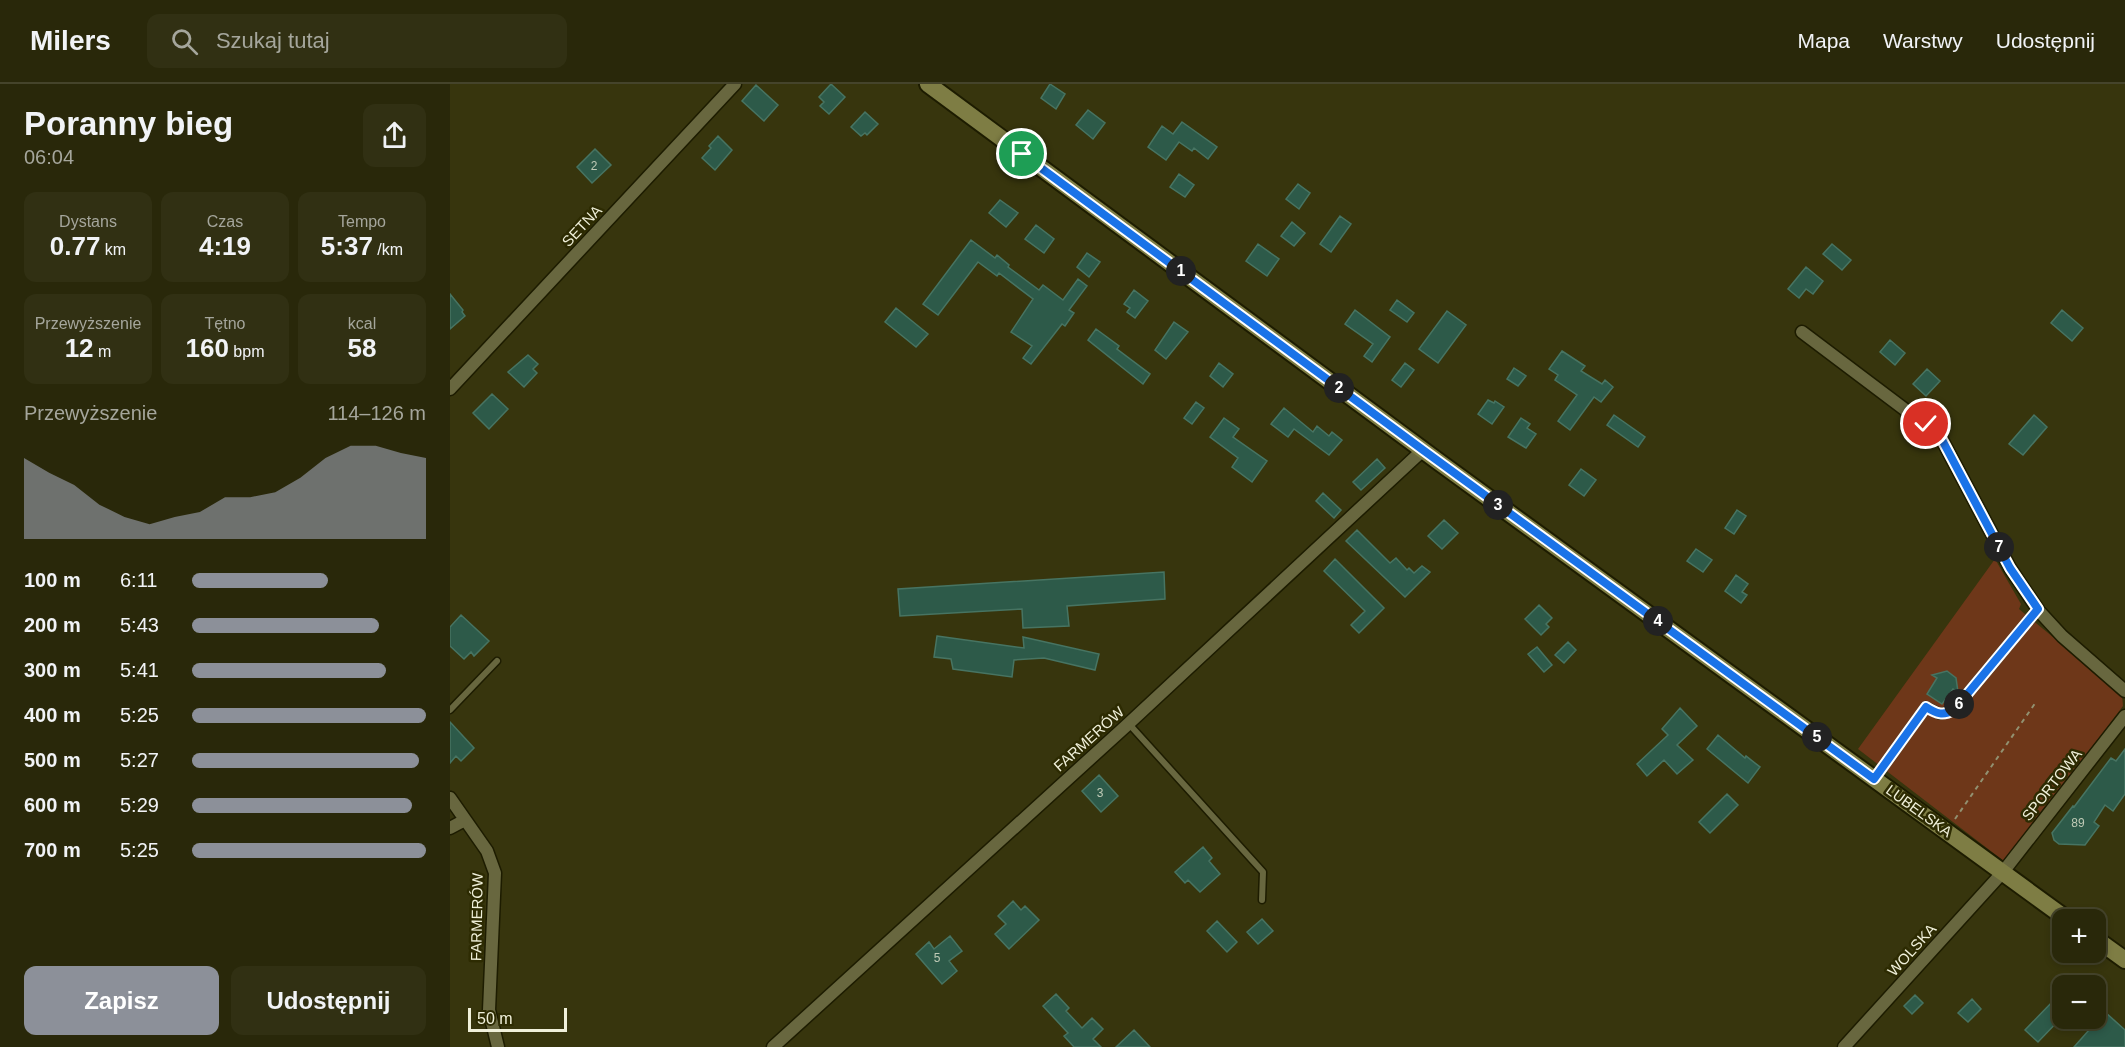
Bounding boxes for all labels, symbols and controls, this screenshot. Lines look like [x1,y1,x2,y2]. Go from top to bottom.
search box [147,14,567,68]
text: Milers [30,25,111,56]
icon: search [168,25,201,58]
text: Szukaj tutaj [216,28,330,53]
text: Mapa [1798,29,1850,52]
text: Warstwy [1883,29,1963,52]
text: Udostępnij [1996,29,2095,52]
button: share [363,104,426,167]
text: Poranny bieg [24,105,233,142]
pin [996,128,1047,179]
icon: arrive [1005,137,1038,170]
text: 06:04 [24,146,74,168]
house number: 2 [591,159,598,173]
street label: SETNA [558,202,605,250]
text: Dystans [59,213,117,230]
text: Czas [207,213,243,230]
text: Tempo [338,213,386,230]
text: 0.77 [50,231,100,261]
text: 4:19 [199,231,251,261]
text: 5:37 [321,231,373,261]
text: km [100,241,126,258]
text: /km [373,241,403,258]
pin: 1 [1166,256,1196,286]
text: 1 [1177,262,1185,279]
text: Przewyższenie [35,315,141,332]
text: Tętno [205,315,245,332]
text: kcal [348,315,376,332]
text: 12 [65,333,94,363]
text: 160 [186,333,229,363]
text: 58 [348,333,376,363]
text: m [94,343,111,360]
text: bpm [229,343,264,360]
pin: 2 [1324,373,1354,403]
text: 2 [1335,379,1343,396]
pin [1900,398,1951,449]
text: Przewyższenie [24,402,157,424]
text: 114–126 m [327,402,426,424]
icon: check [1909,407,1942,440]
pin: 3 [1483,490,1513,520]
text: 3 [1494,496,1502,513]
pin: 7 [1984,532,2014,562]
text: 7 [1995,538,2003,555]
text: 100 m [24,569,81,591]
text: 6:11 [120,569,157,591]
pin: 4 [1643,606,1673,636]
text: 4 [1654,612,1662,629]
text: 200 m [24,614,81,636]
text: 5:43 [120,614,159,636]
text: 300 m [24,659,81,681]
text: 5:41 [120,659,159,681]
pin: 6 [1944,689,1974,719]
text: 6 [1955,695,1963,712]
street label: FARMERÓW [1050,702,1128,775]
text: 400 m [24,704,81,726]
text: 5:25 [120,704,159,726]
pin: 5 [1802,722,1832,752]
text: 5 [1813,728,1821,745]
street label: SPORTOWA [2018,745,2085,824]
text: 500 m [24,749,81,771]
text: 5:27 [120,749,159,771]
street label: LUBELSKA [1883,781,1956,840]
house number: 3 [1097,786,1104,800]
text: 600 m [24,794,81,816]
text: 5:29 [120,794,159,816]
house number: 89 [2071,816,2085,830]
text: 700 m [24,839,81,861]
text: 5:25 [120,839,159,861]
street label: FARMERÓW [467,872,486,961]
map controls [2052,909,2106,1029]
button: + [2052,909,2106,963]
street label: WOLSKA [1884,920,1939,979]
house number: 5 [934,951,941,965]
button: Zapisz [24,966,219,1035]
button: Udostępnij [231,966,426,1035]
button: − [2052,975,2106,1029]
scale bar [468,1005,567,1032]
text: 50 m [477,1010,513,1027]

